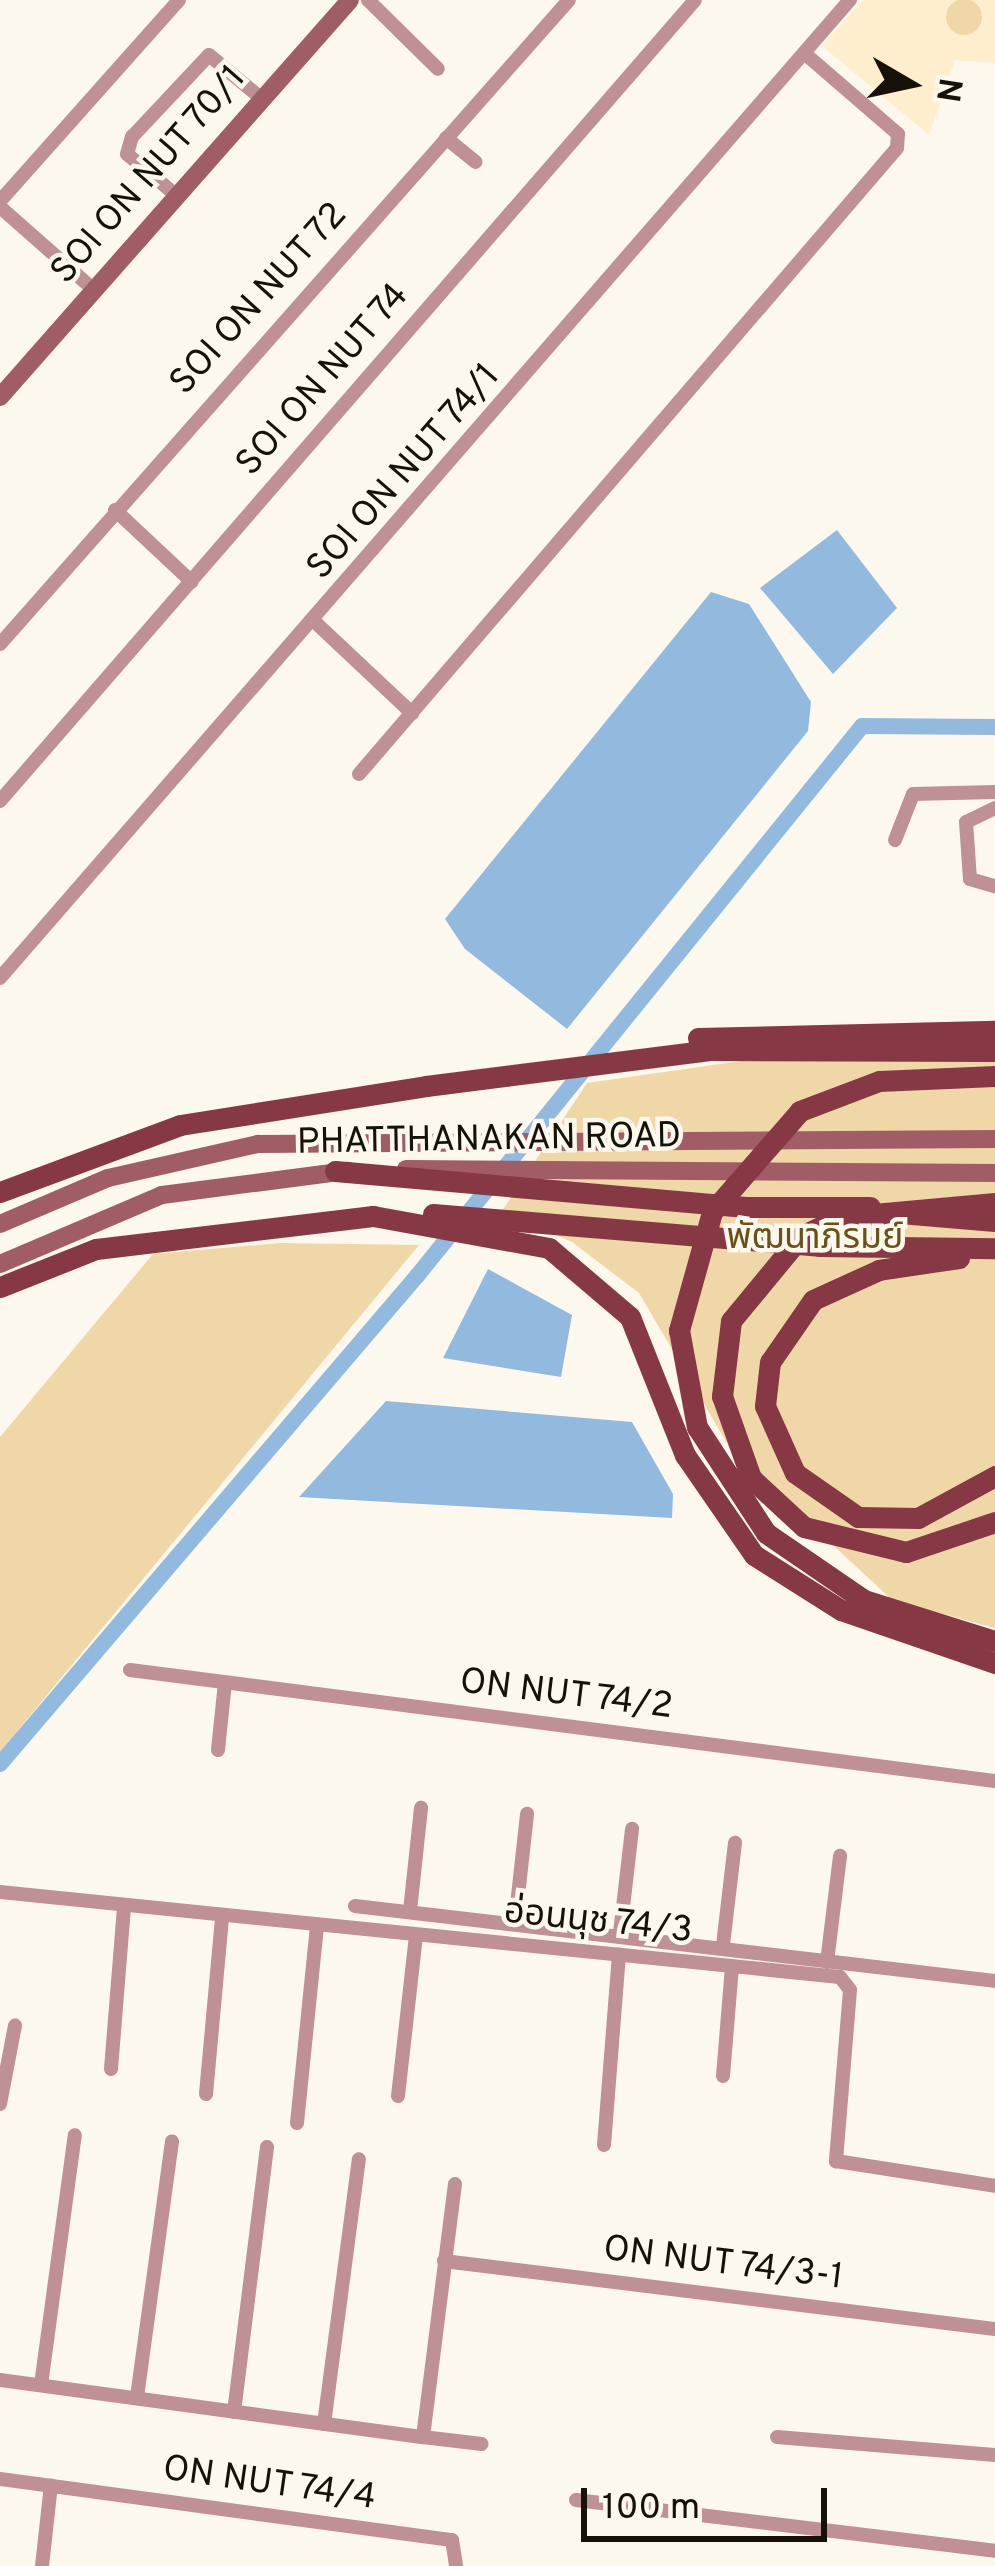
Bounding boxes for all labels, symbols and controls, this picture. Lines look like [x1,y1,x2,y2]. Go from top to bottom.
north arrow [851,24,971,144]
street label: SOI ON NUT 70/1 [42,57,258,295]
text: N [924,75,969,105]
street label: SOI ON NUT 72 [162,194,358,406]
street label: SOI ON NUT 74 [228,275,420,487]
street label: SOI ON NUT 74/1 [299,355,511,591]
street label: PHATTHANAKAN ROAD [296,1116,682,1166]
park label: พัฒนาภิรมย์ [727,1218,903,1262]
street label: ON NUT 74/2 [456,1661,676,1731]
street label: อ่อนนุช 74/3 [501,1892,695,1954]
street label: ON NUT 74/3-1 [599,2229,847,2301]
street label: ON NUT 74/4 [158,2448,380,2522]
scale bar [587,2464,833,2538]
text: 100 m [602,2486,700,2532]

